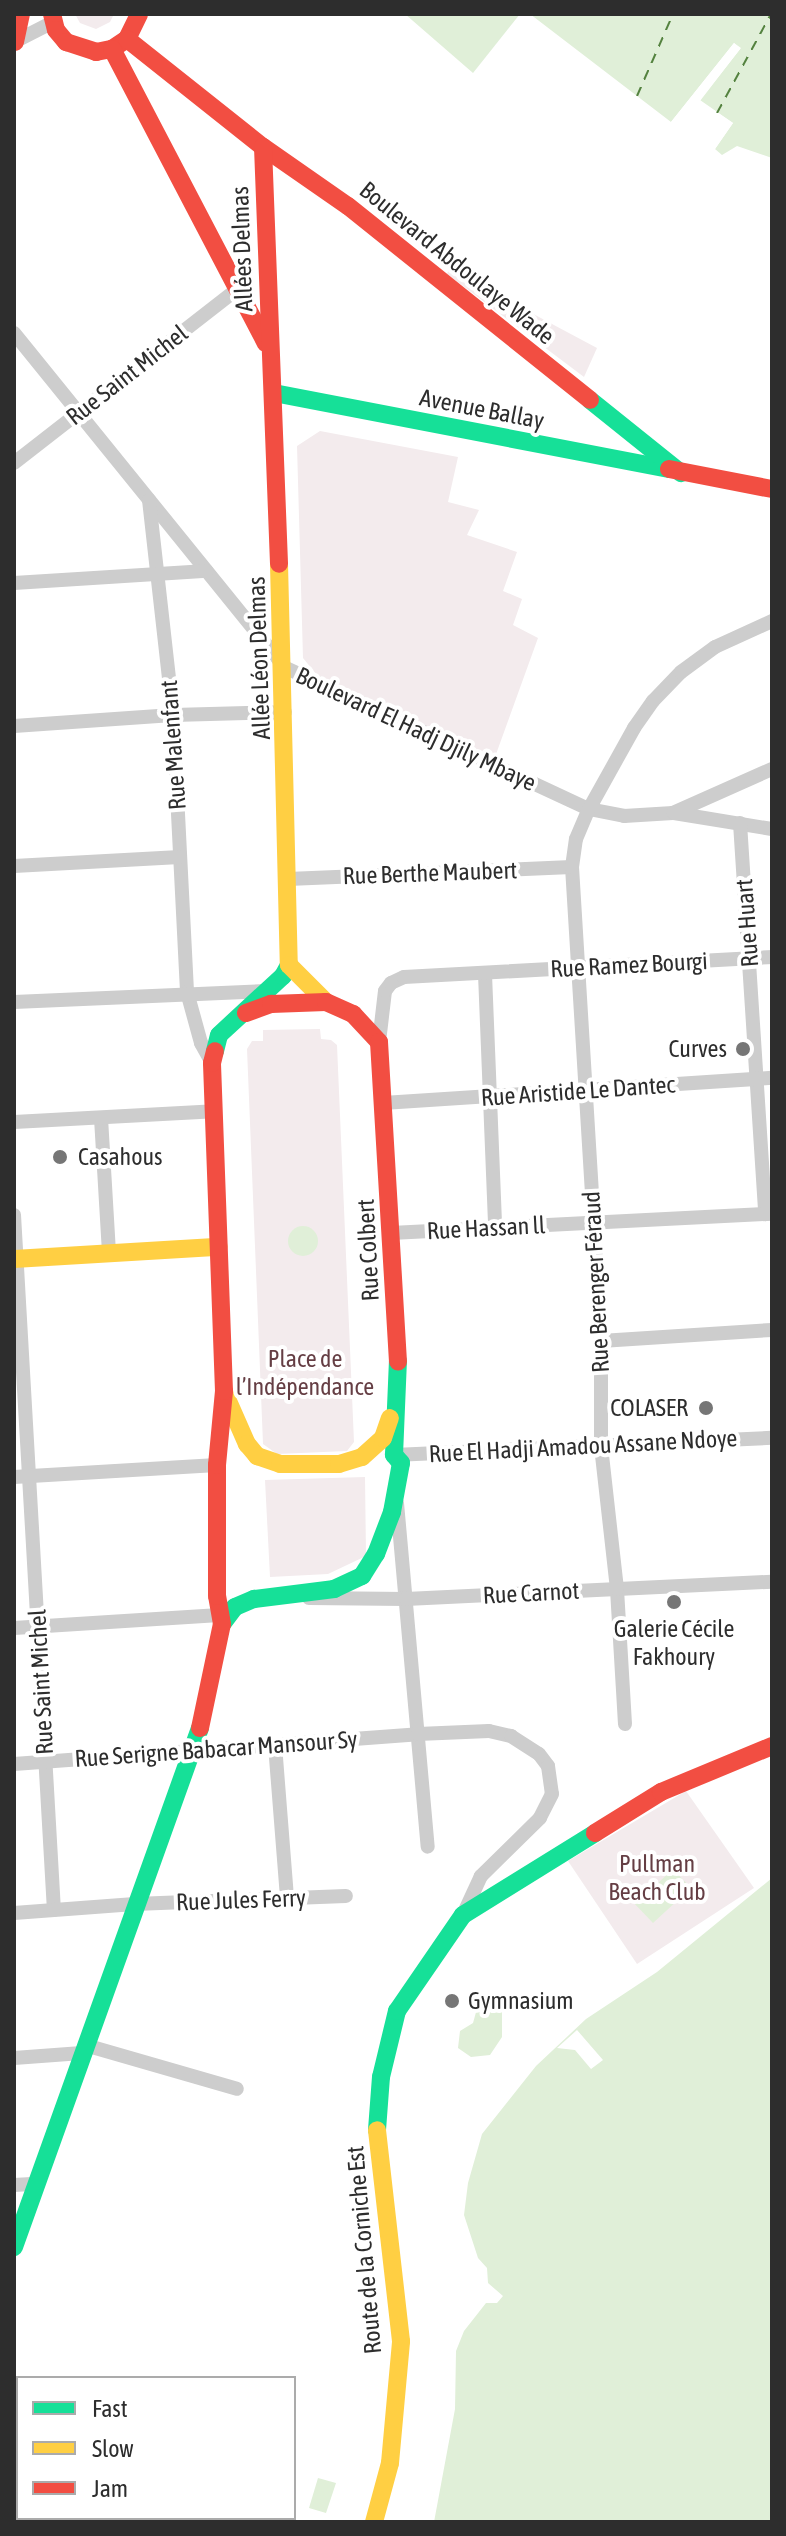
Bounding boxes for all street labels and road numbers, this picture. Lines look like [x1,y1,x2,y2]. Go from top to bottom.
street label: Boulevard Abdoulaye Wade [354,176,560,350]
street label: Allées Delmas [225,186,259,312]
street label: Rue Saint Michel [61,319,193,431]
street label: Avenue Ballay [417,383,547,435]
street label: Allée Léon Delmas [242,576,276,740]
street label: Boulevard El Hadj Djily Mbaye [291,661,541,797]
street label: Rue Malenfant [154,679,192,811]
street label: Rue Berthe Maubert [342,856,518,890]
street label: Rue Huart [730,878,764,968]
street label: Rue Ramez Bourgi [550,946,708,984]
street label: Rue Aristide Le Dantec [480,1070,676,1112]
street label: Rue Berenger Féraud [577,1191,615,1373]
street label: Rue Colbert [351,1198,385,1302]
street label: Rue Hassan ll [426,1211,546,1245]
street label: Rue El Hadji Amadou Assane Ndoye [428,1424,738,1468]
street label: Rue Carnot [482,1576,580,1610]
street label: Rue Saint Michel [23,1608,59,1756]
street label: Rue Serigne Babacar Mansour Sy [74,1725,358,1773]
street label: Rue Jules Ferry [176,1883,306,1917]
street label: Route de la Corniche Est [341,2145,387,2355]

